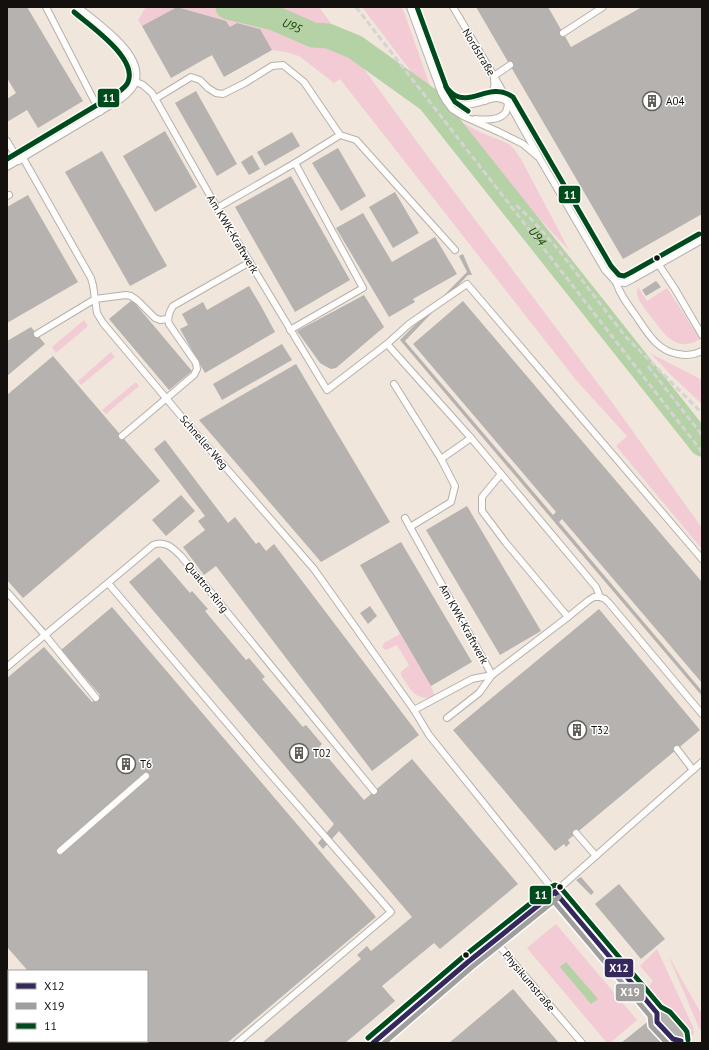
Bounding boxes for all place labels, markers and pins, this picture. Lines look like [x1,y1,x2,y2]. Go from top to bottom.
building icon: A04 [641,90,663,112]
place label: A04 [666,94,684,108]
unlabelled marker [652,253,662,263]
building icon: T32 [566,719,588,741]
place label: T32 [591,723,609,737]
building icon: T02 [288,742,310,764]
place label: T02 [313,746,331,760]
building icon: T6 [115,753,137,775]
place label: T6 [140,757,152,771]
unlabelled marker [555,882,565,892]
unlabelled marker [461,950,471,960]

